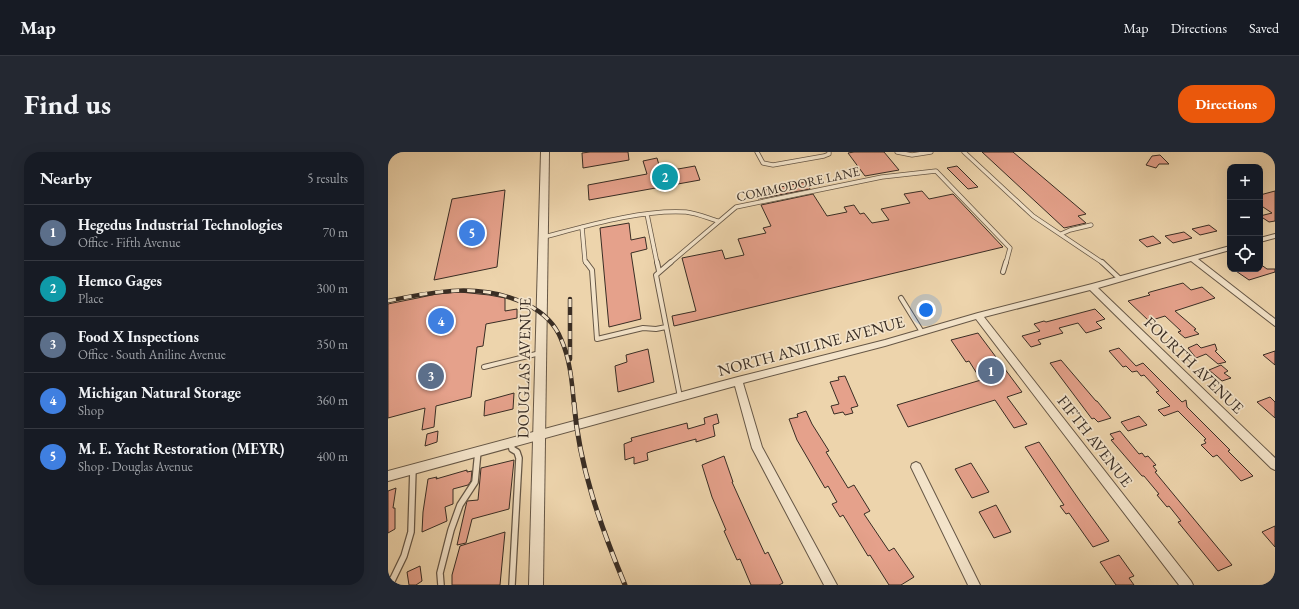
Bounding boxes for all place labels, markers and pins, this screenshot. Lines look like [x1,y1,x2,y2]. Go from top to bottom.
pin: 2 [652,162,678,192]
pin: 5 [459,218,485,248]
pin: 4 [428,306,454,336]
pin: 1 [978,356,1004,386]
pin: 3 [418,361,444,391]

